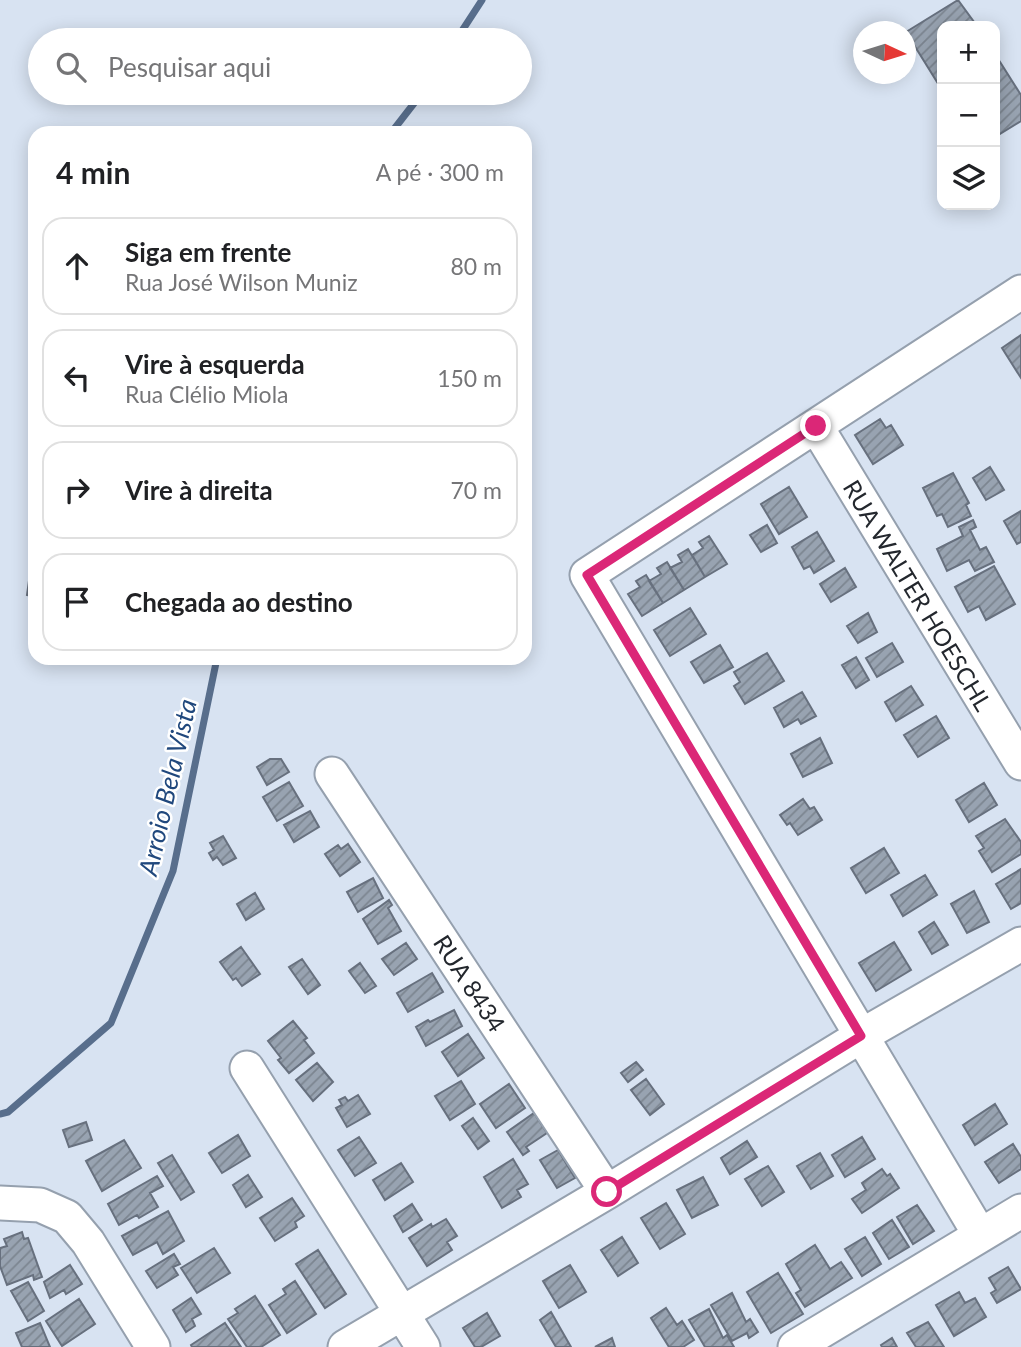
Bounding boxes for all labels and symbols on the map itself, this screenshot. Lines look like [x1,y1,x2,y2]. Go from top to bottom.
north arrow [853,21,916,84]
route end [800,410,831,441]
street label: RUA WALTER HOESCHL [838,474,998,716]
water label: Arroio Bela Vista [131,696,203,879]
street label: RUA 8434 [428,929,512,1037]
route start [591,1176,622,1207]

